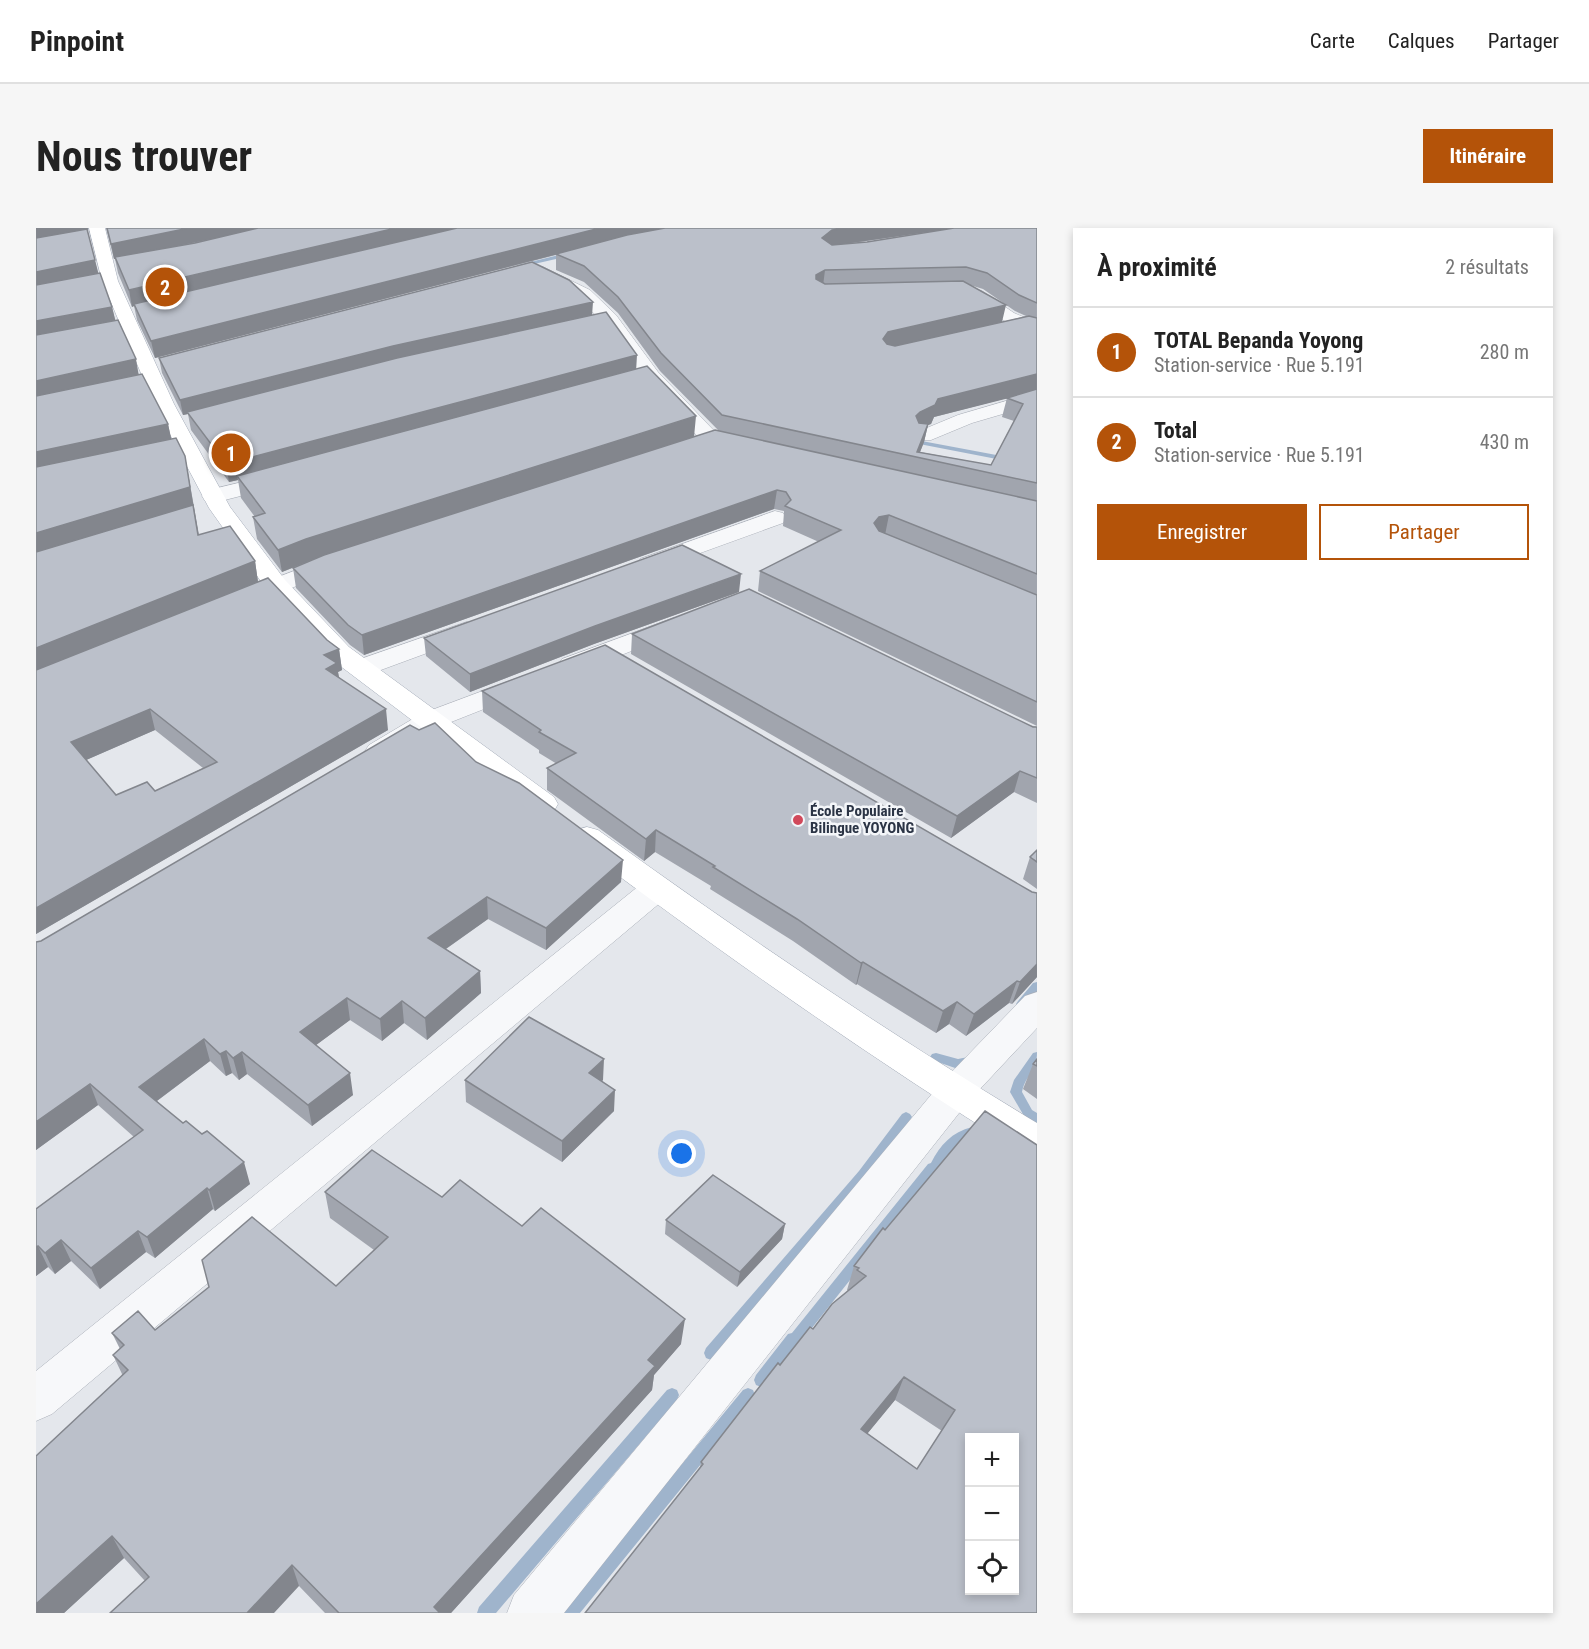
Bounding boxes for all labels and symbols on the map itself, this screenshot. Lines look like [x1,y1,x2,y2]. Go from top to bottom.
pin: 2 [146,264,184,310]
pin: 1 [212,430,250,476]
place label: École Populaire Bilingue YOYONG [810,802,915,837]
marker: École Populaire Bilingue YOYONG [791,813,805,827]
your location [667,1139,696,1168]

